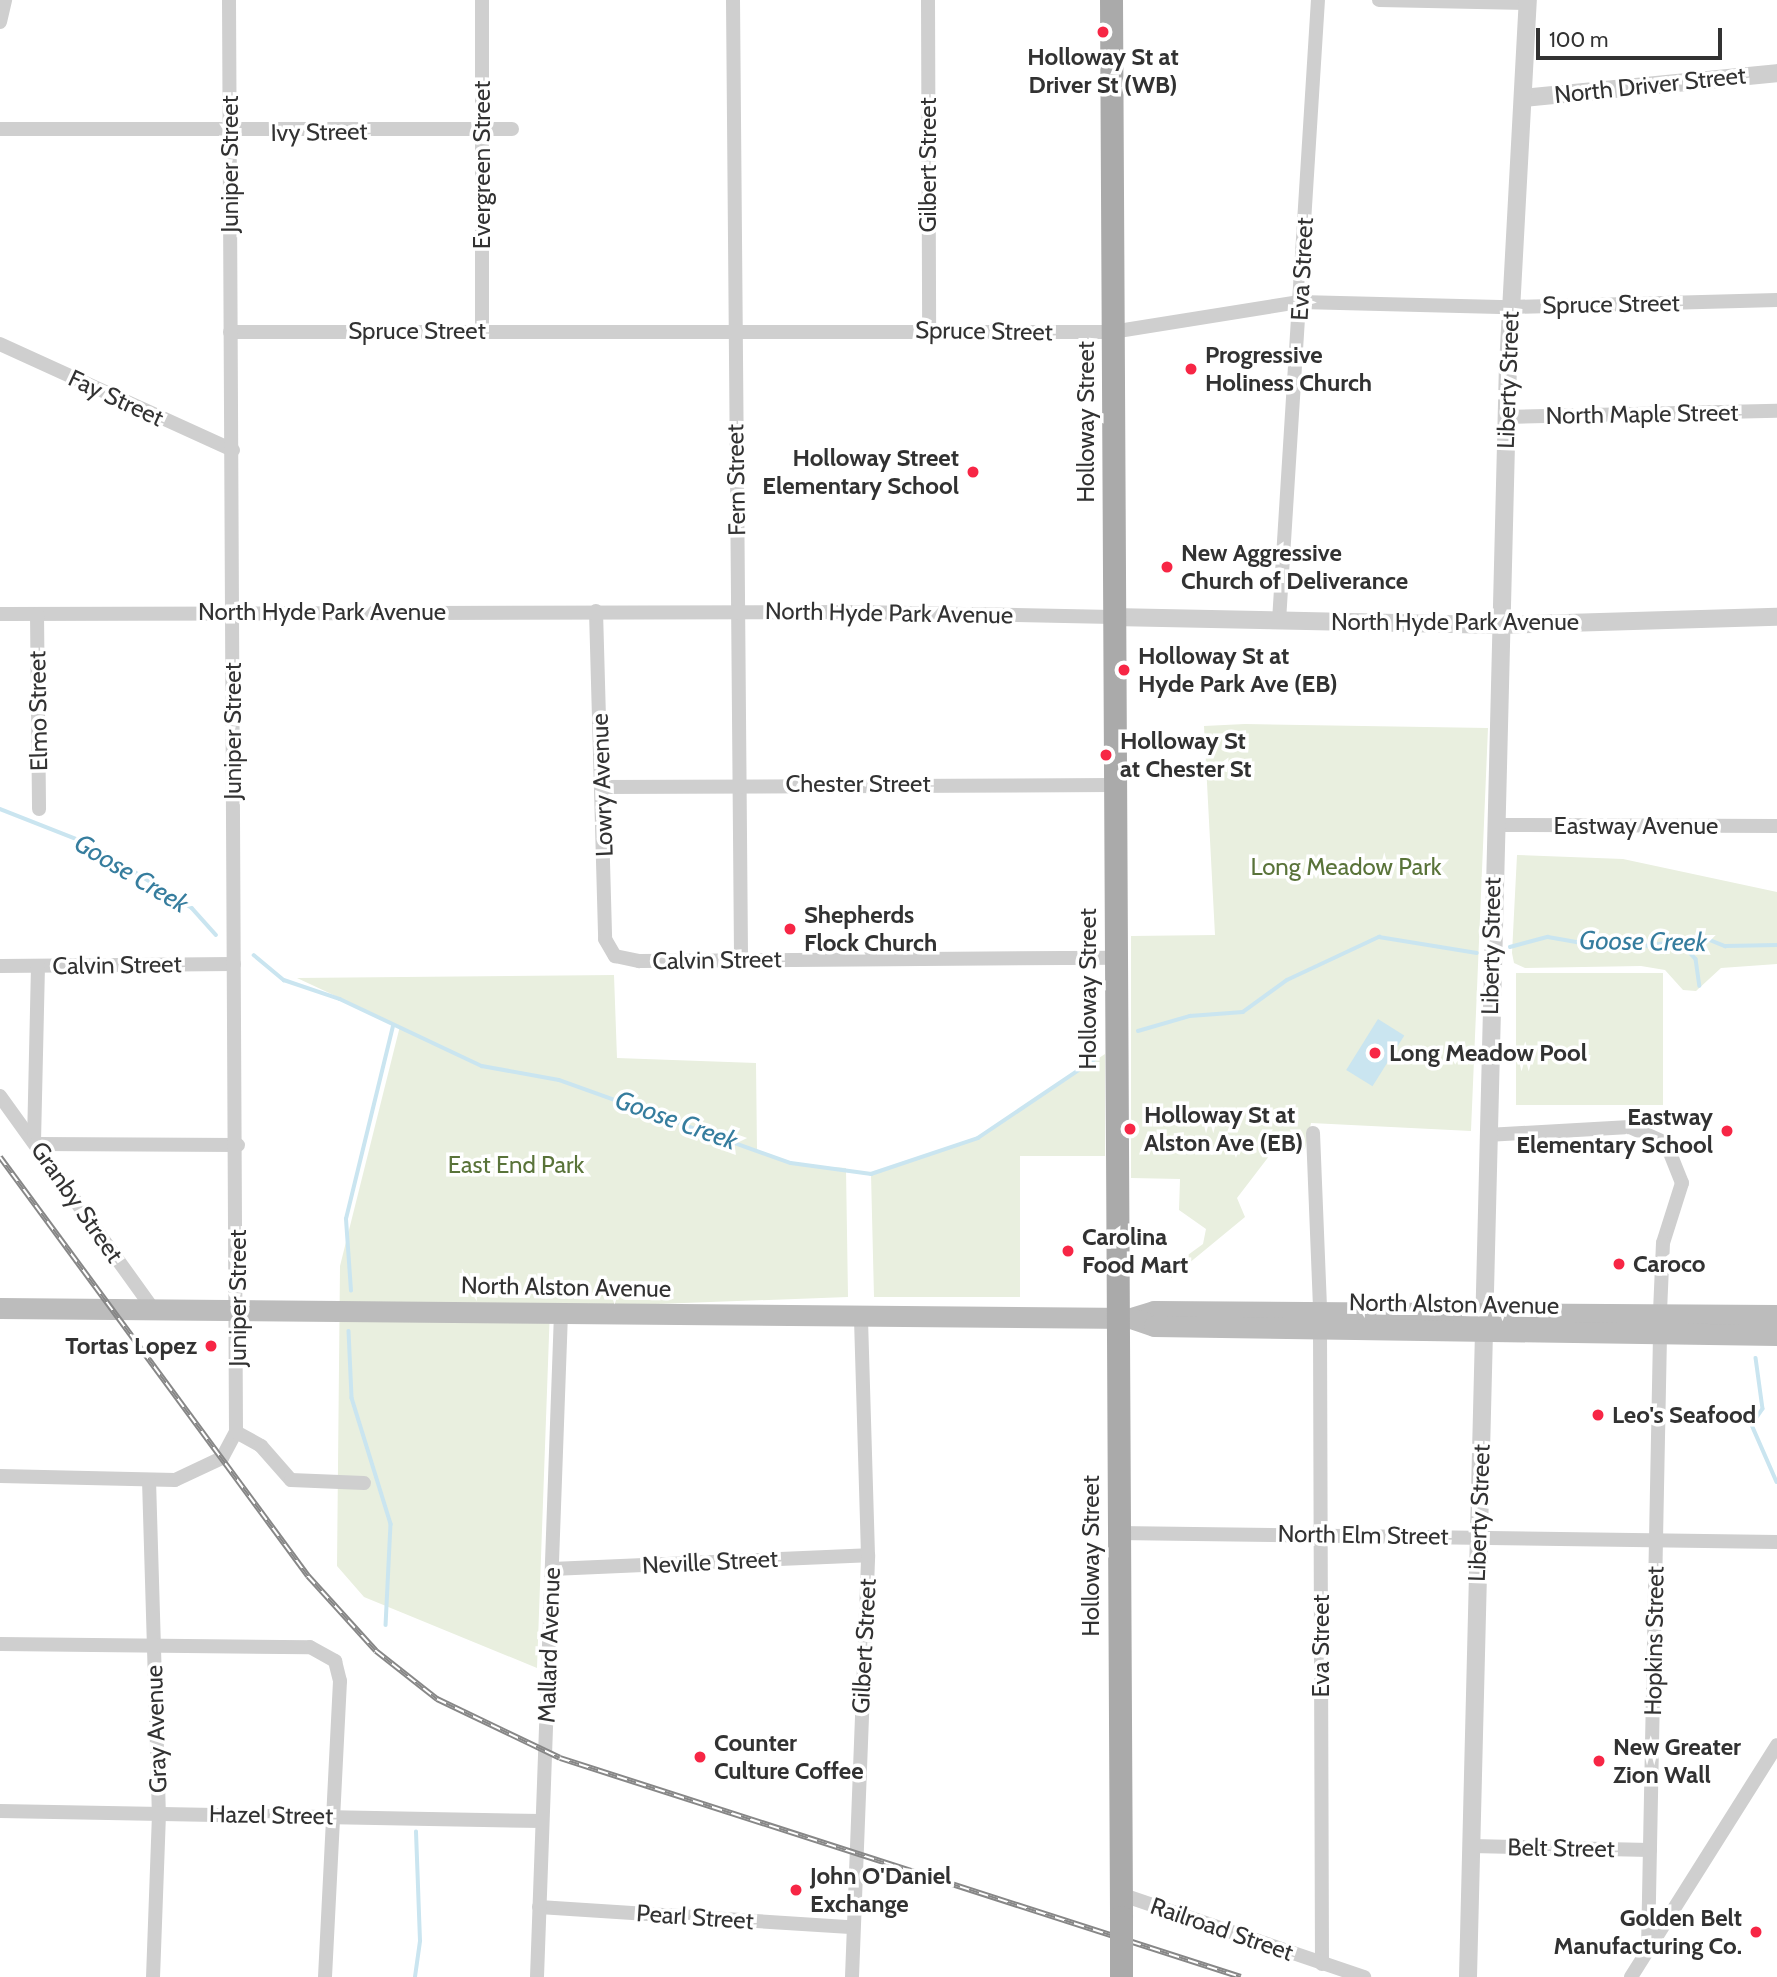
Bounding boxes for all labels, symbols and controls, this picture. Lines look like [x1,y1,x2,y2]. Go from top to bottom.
scale bar [1539,14,1724,58]
marker: Holloway St at Driver St (WB) [1095,24,1111,40]
text: 100 m [1549,27,1608,52]
place label: Holloway St at Driver St (WB) [1027,43,1179,99]
street label: North Driver Street [1553,61,1747,109]
street label: Evergreen Street [468,81,496,249]
street label: Juniper Street [216,95,244,233]
street label: Gilbert Street [914,97,942,233]
street label: Ivy Street [270,117,368,147]
street label: Eva Street [1285,217,1319,321]
street label: Spruce Street [1542,288,1680,320]
street label: Liberty Street [1491,311,1525,449]
street label: Spruce Street [915,315,1053,347]
street label: Spruce Street [348,317,486,345]
street label: Holloway Street [1072,341,1100,503]
place label: Progressive Holiness Church [1205,341,1372,397]
marker: Progressive Holiness Church [1183,361,1199,377]
street label: Fay Street [64,364,168,432]
street label: North Maple Street [1545,398,1739,430]
street label: Fern Street [721,424,751,536]
place label: Holloway Street Elementary School [762,444,959,500]
marker: Holloway Street Elementary School [965,464,981,480]
place label: New Aggressive Church of Deliverance [1181,539,1408,595]
marker: New Aggressive Church of Deliverance [1159,559,1175,575]
street label: North Hyde Park Avenue [765,596,1013,630]
street label: North Hyde Park Avenue [198,598,446,626]
street label: North Hyde Park Avenue [1331,608,1579,636]
place label: Holloway St at Hyde Park Ave (EB) [1138,642,1338,698]
street label: Elmo Street [23,651,53,771]
street label: Juniper Street [219,662,247,800]
marker: Holloway St at Hyde Park Ave (EB) [1116,662,1132,678]
street label: Lowry Avenue [585,713,619,857]
place label: Holloway St at Chester St [1120,727,1252,783]
marker: Holloway St at Chester St [1098,747,1114,763]
street label: Chester Street [786,770,930,798]
street label: Eastway Avenue [1554,812,1718,840]
water label: Goose Creek [68,828,194,920]
park label: Long Meadow Park [1250,853,1442,881]
street label: Liberty Street [1475,877,1507,1015]
place label: Shepherds Flock Church [804,901,937,957]
street label: Holloway Street [1074,908,1102,1070]
marker: Shepherds Flock Church [782,921,798,937]
water label: Goose Creek [1579,925,1707,959]
street label: Calvin Street [652,944,782,976]
street label: Calvin Street [52,949,182,981]
place label: Long Meadow Pool [1389,1039,1587,1067]
marker: Long Meadow Pool [1367,1045,1383,1061]
water label: Goose Creek [611,1085,741,1157]
place label: Holloway St at Alston Ave (EB) [1144,1101,1303,1157]
place label: Eastway Elementary School [1516,1103,1713,1159]
marker: Holloway St at Alston Ave (EB) [1122,1121,1138,1137]
marker: Eastway Elementary School [1719,1123,1735,1139]
street label: Granby Street [25,1136,129,1268]
park label: East End Park [448,1151,584,1179]
place label: Carolina Food Mart [1082,1223,1188,1279]
street label: Juniper Street [224,1229,252,1367]
marker: Carolina Food Mart [1060,1243,1076,1259]
place label: Caroco [1633,1250,1705,1278]
marker: Caroco [1611,1256,1627,1272]
street label: North Alston Avenue [461,1271,671,1303]
street label: North Alston Avenue [1349,1288,1559,1320]
place label: Tortas Lopez [65,1332,197,1360]
marker: Tortas Lopez [203,1338,219,1354]
place label: Leo's Seafood [1612,1401,1756,1429]
marker: Leo's Seafood [1590,1407,1606,1423]
street label: Liberty Street [1462,1444,1496,1582]
street label: Holloway Street [1077,1475,1105,1637]
street label: North Elm Street [1277,1519,1449,1551]
street label: Neville Street [641,1544,779,1580]
street label: Hopkins Street [1638,1566,1670,1716]
street label: Mallard Avenue [532,1567,566,1723]
street label: Gilbert Street [846,1578,882,1714]
street label: Eva Street [1307,1594,1335,1698]
street label: Gray Avenue [139,1665,173,1793]
place label: Counter Culture Coffee [714,1729,864,1785]
place label: New Greater Zion Wall [1613,1733,1741,1789]
marker: Counter Culture Coffee [692,1749,708,1765]
marker: New Greater Zion Wall [1591,1753,1607,1769]
street label: Hazel Street [209,1800,333,1830]
street label: Belt Street [1507,1833,1615,1863]
place label: John O'Daniel Exchange [810,1862,951,1918]
marker: John O'Daniel Exchange [788,1882,804,1898]
street label: Railroad Street [1147,1891,1297,1967]
street label: Pearl Street [635,1899,755,1935]
place label: Golden Belt Manufacturing Co. [1554,1904,1742,1960]
marker: Golden Belt Manufacturing Co. [1748,1924,1764,1940]

